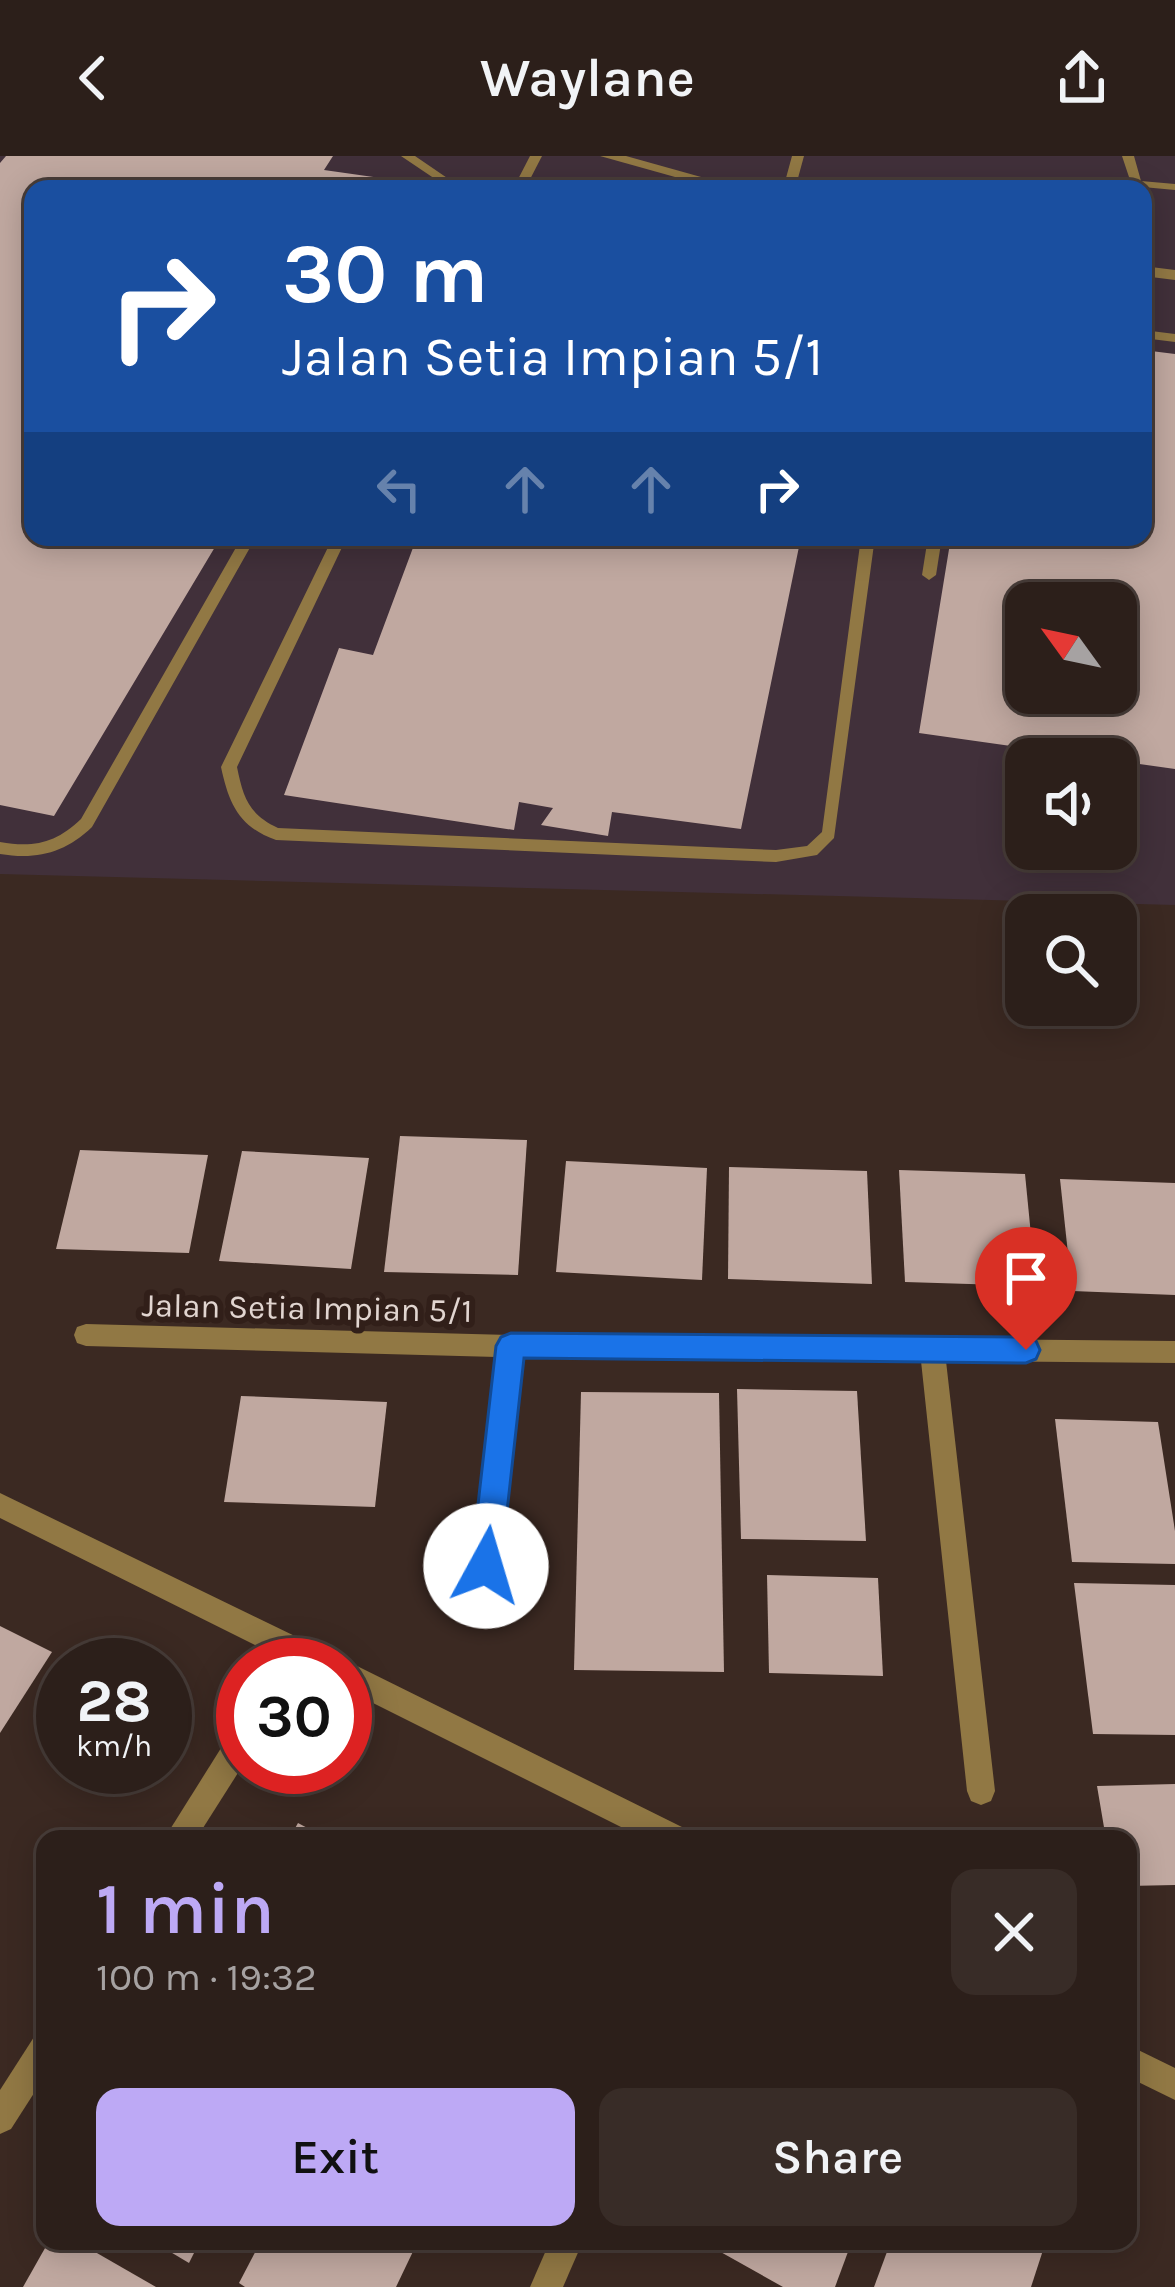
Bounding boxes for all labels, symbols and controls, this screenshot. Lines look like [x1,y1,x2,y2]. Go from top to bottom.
icon: back [60,45,126,111]
icon: share [1049,45,1115,111]
text: Waylane [480,46,695,110]
text: 30 m [282,225,488,323]
icon: right [84,228,240,384]
text: Jalan Setia Impian 5/1 [282,325,823,389]
icon: left [366,456,432,522]
icon: ahead [492,456,558,522]
icon: ahead [618,456,684,522]
icon: right [744,456,810,522]
north arrow [1005,582,1137,714]
map controls [1005,582,1137,1026]
button: sound [1005,738,1137,870]
button: search [1005,894,1137,1026]
pin [975,1227,1077,1350]
icon: arrive [993,1245,1059,1311]
street label: Jalan Setia Impian 5/1 [141,1286,473,1330]
position arrow [423,1503,549,1629]
speed limit sign: 30 [216,1638,372,1794]
text: 28 [76,1666,152,1736]
text: km/h [76,1728,152,1764]
text: 1 min [96,1867,275,1951]
button: close [951,1869,1077,1995]
text: 100 m · 19:32 [96,1954,317,2000]
button: Exit [96,2088,575,2226]
button: Share [599,2088,1077,2226]

